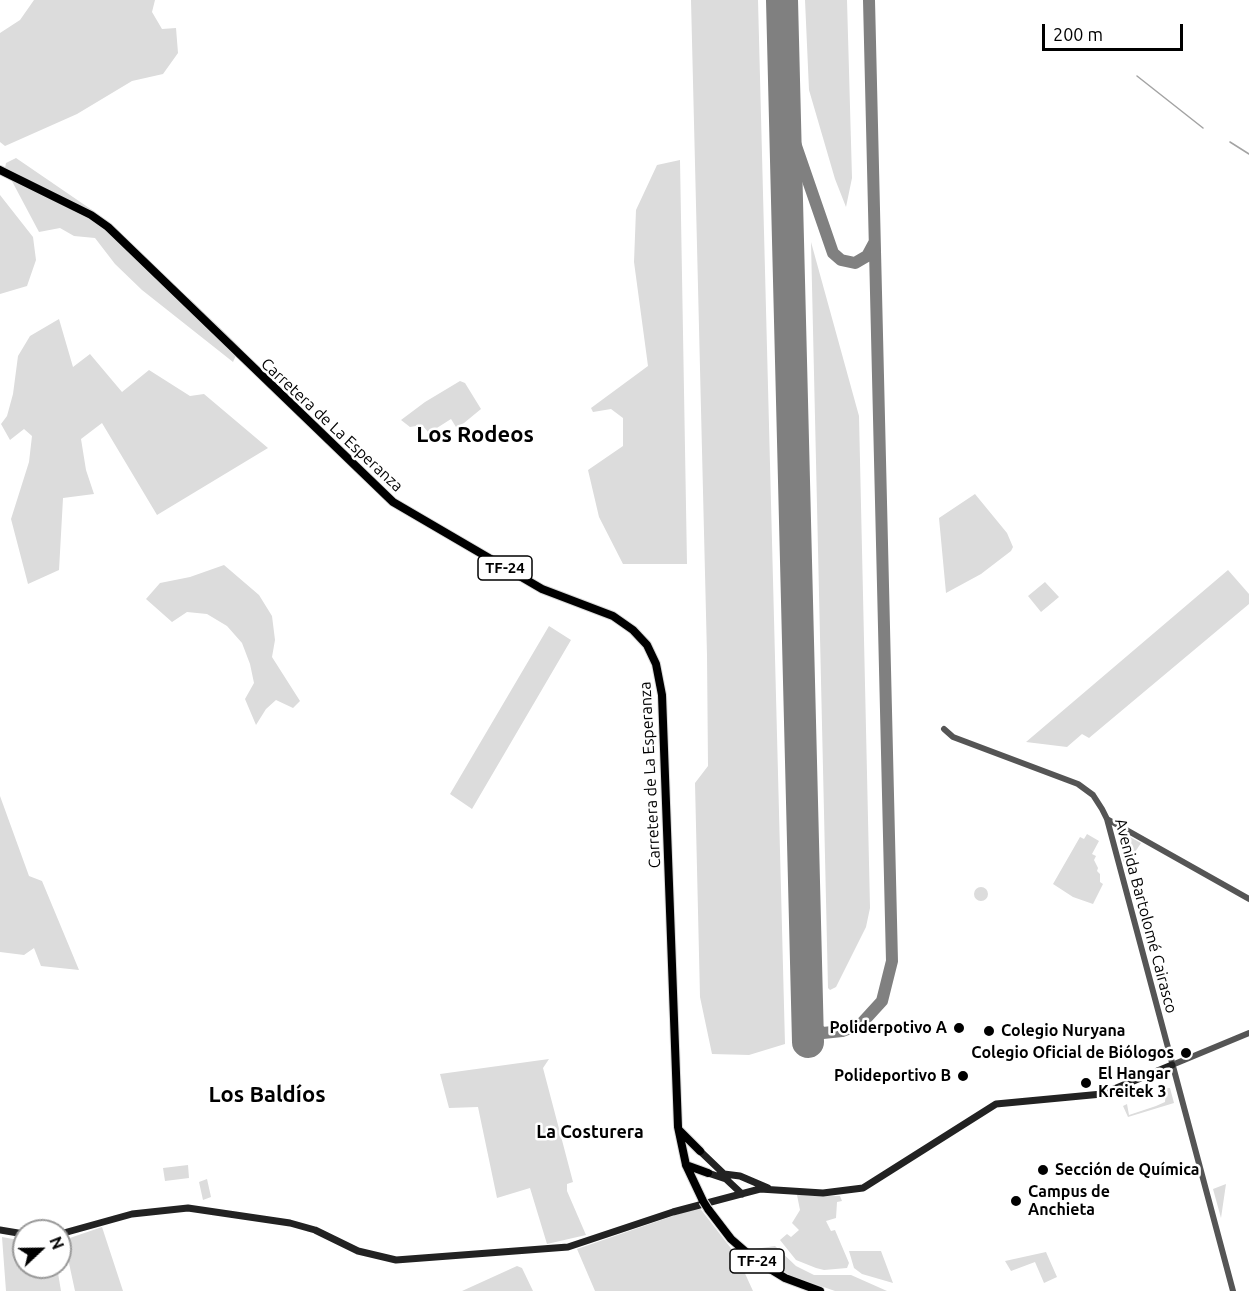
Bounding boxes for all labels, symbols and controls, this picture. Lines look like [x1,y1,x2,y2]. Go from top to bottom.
scale bar [1045,12,1186,50]
text: 200 m [1053,24,1103,44]
street label: Carretera de La Esperanza [257,354,407,496]
district label: Los Rodeos [416,422,534,448]
road number: TF-24 [478,556,532,580]
street label: Carretera de La Esperanza [636,681,664,869]
street label: Avenida Bartolomé Cairasco [1111,816,1181,1016]
place label: Poliderpotivo A [829,1018,947,1038]
marker: Poliderpotivo A [952,1021,966,1035]
place label: Colegio Nuryana [1001,1021,1126,1041]
marker: Colegio Nuryana [982,1024,996,1038]
place label: Colegio Oficial de Biólogos [971,1043,1174,1063]
marker: Colegio Oficial de Biólogos [1179,1046,1193,1060]
place label: El Hangar Kreitek 3 [1098,1064,1170,1102]
place label: Polideportivo B [834,1066,951,1086]
marker: Polideportivo B [956,1069,970,1083]
marker: El Hangar Kreitek 3 [1079,1076,1093,1090]
district label: Los Baldíos [208,1082,326,1108]
district label: La Costurera [536,1121,644,1143]
place label: Sección de Química [1055,1160,1199,1180]
marker: Sección de Química [1036,1163,1050,1177]
place label: Campus de Anchieta [1028,1182,1110,1220]
marker: Campus de Anchieta [1009,1194,1023,1208]
north arrow [12,1219,72,1279]
text: N [46,1234,67,1252]
road number: TF-24 [730,1249,784,1273]

